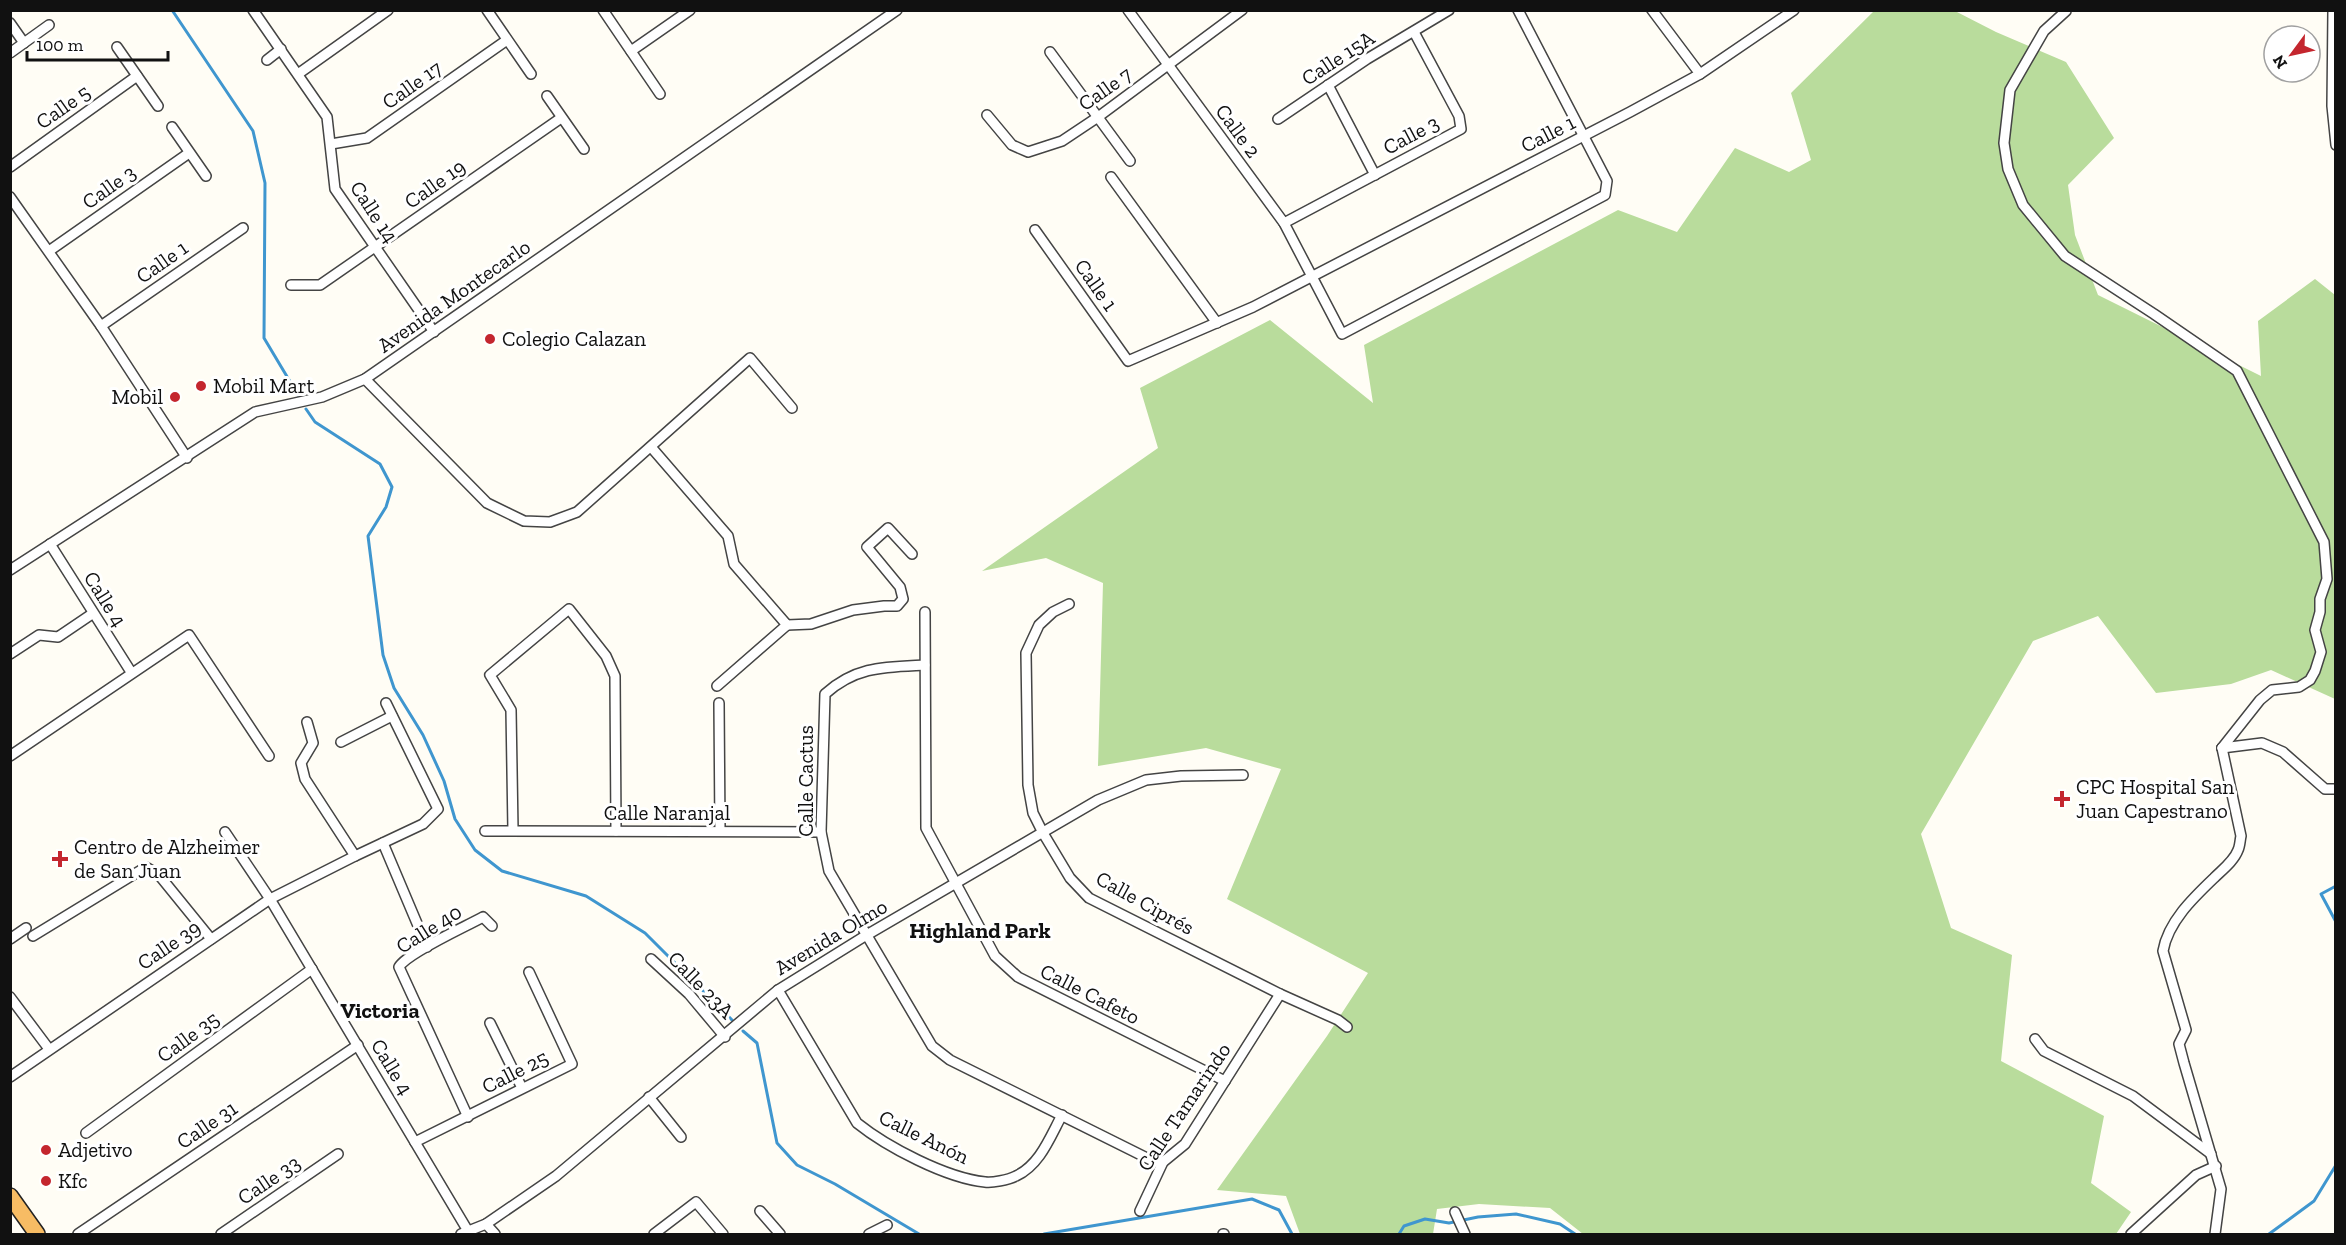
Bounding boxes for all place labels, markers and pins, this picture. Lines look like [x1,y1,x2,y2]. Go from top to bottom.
place label: Colegio Calazan [502,326,646,351]
marker: Colegio Calazan [483,332,497,346]
place label: Mobil Mart [213,373,315,398]
marker: Mobil Mart [194,379,208,393]
place label: Mobil [112,384,163,409]
marker: Mobil [168,390,182,404]
place label: CPC Hospital San Juan Capestrano [2076,774,2234,823]
marker: CPC Hospital San Juan Capestrano [2053,790,2071,808]
place label: Centro de Alzheimer de San Juan [74,834,260,883]
marker: Centro de Alzheimer de San Juan [51,850,69,868]
place label: Adjetivo [58,1137,133,1163]
marker: Adjetivo [39,1143,53,1157]
place label: Kfc [58,1168,88,1193]
marker: Kfc [39,1174,53,1188]

